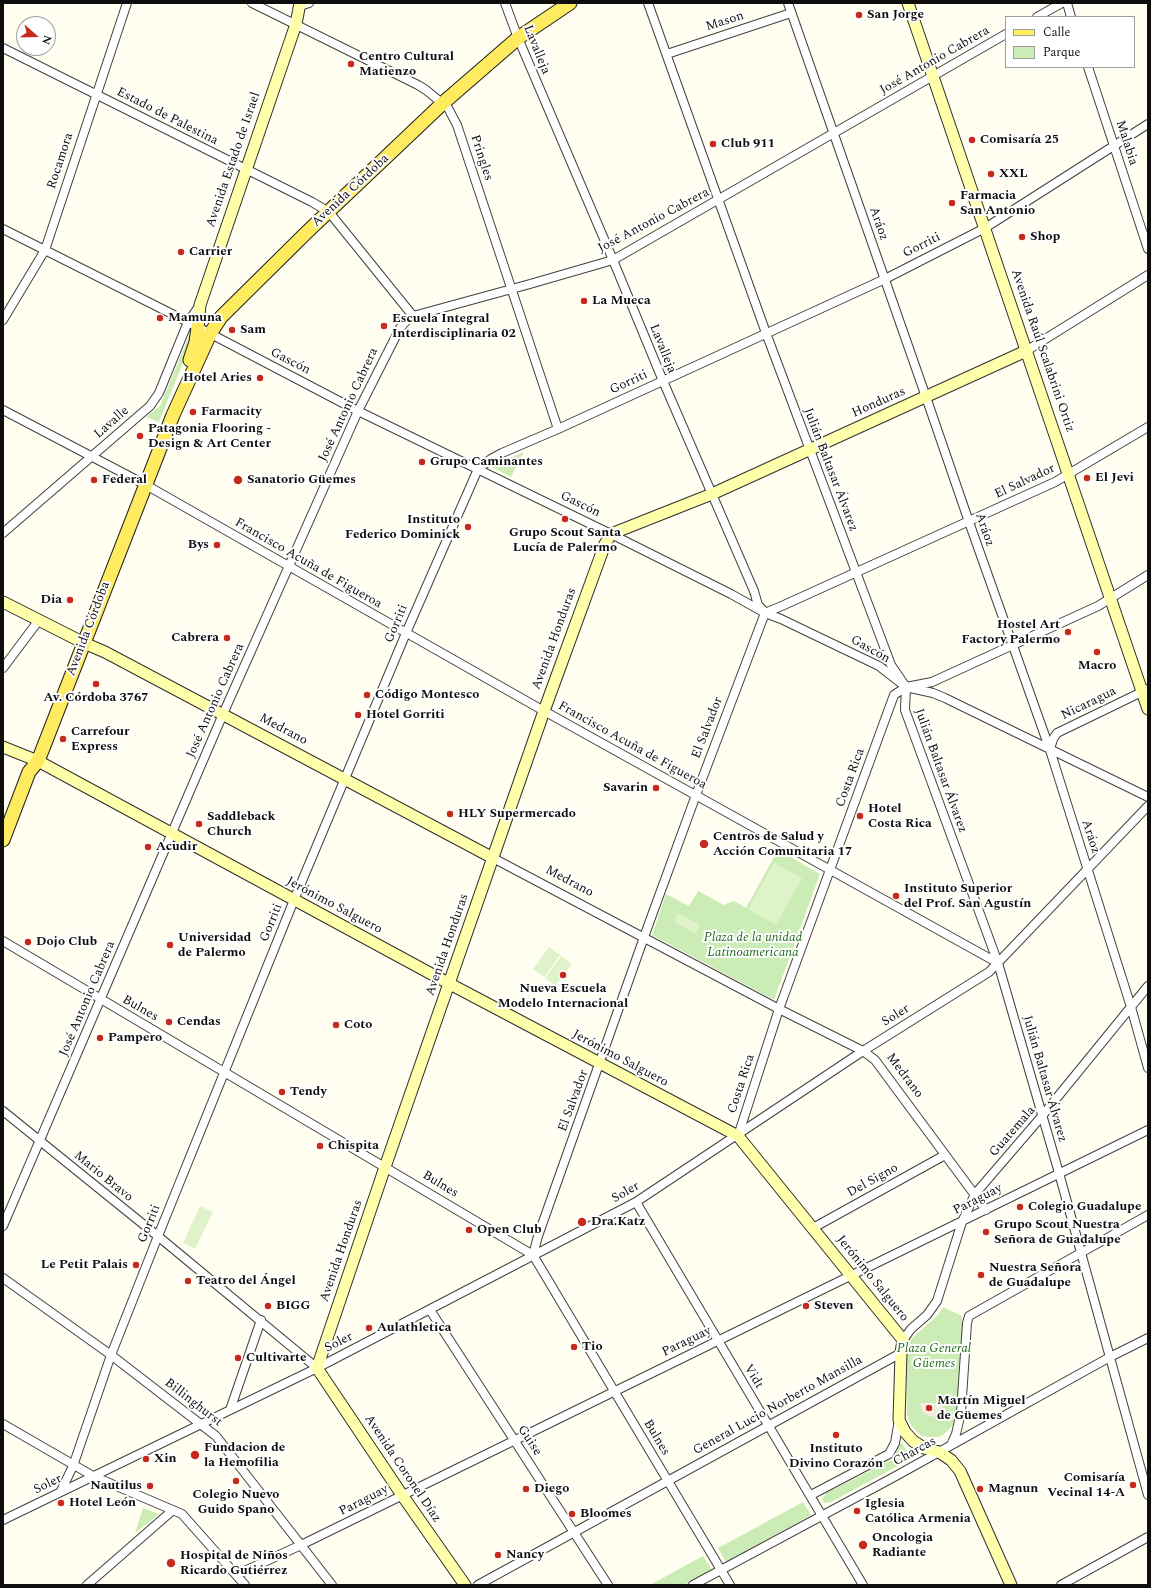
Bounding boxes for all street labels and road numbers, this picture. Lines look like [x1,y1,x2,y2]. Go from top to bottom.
street label: Mason [704,9,746,35]
street label: Lavalleja [519,23,553,77]
street label: José Antonio Cabrera [877,23,993,99]
street label: Estado de Palestina [114,85,220,149]
street label: Avenida Estado de Israel [204,90,264,230]
street label: Malabia [1111,118,1141,168]
street label: Rocamora [45,131,77,191]
street label: Pringles [466,133,496,183]
street label: Avenida Córdoba [309,151,393,231]
street label: José Antonio Cabrera [596,185,712,257]
street label: Aráoz [865,205,891,243]
street label: Gorriti [901,230,943,262]
street label: Avenida Raúl Scalabrini Ortiz [1007,267,1077,435]
street label: Lavalleja [645,322,679,376]
street label: Gascón [267,345,313,379]
street label: José Antonio Cabrera [316,346,382,464]
street label: Gorriti [608,367,650,399]
street label: Honduras [850,384,908,422]
street label: Lavalle [91,404,133,442]
street label: Julián Baltasar Álvarez [799,406,861,534]
street label: El Salvador [992,461,1058,503]
street label: Gascón [557,489,603,521]
street label: Aráoz [971,511,997,549]
street label: Francisco Acuña de Figueroa [232,515,384,613]
street label: Avenida Córdoba [64,580,114,678]
street label: Avenida Honduras [529,586,581,692]
street label: Gorriti [382,603,412,645]
street label: Gascón [848,633,892,667]
street label: José Antonio Cabrera [184,641,248,761]
street label: Nicaragua [1059,684,1119,724]
street label: El Salvador [689,695,727,761]
street label: Francisco Acuña de Figueroa [555,699,709,793]
street label: Julián Baltasar Álvarez [910,707,970,835]
street label: Medrano [256,711,310,749]
street label: Costa Rica [833,746,869,810]
street label: Aráoz [1077,818,1103,856]
street label: Medrano [542,863,596,901]
street label: Jerónimo Salguero [283,874,385,938]
street label: Avenida Honduras [423,892,473,998]
street label: Gorriti [257,902,287,944]
street label: José Antonio Cabrera [57,939,119,1059]
street label: Bulnes [119,992,161,1026]
street label: Soler [879,1002,913,1030]
street label: Julián Baltasar Álvarez [1018,1014,1070,1144]
street label: Jerónimo Salguero [569,1027,671,1091]
street label: Medrano [882,1050,926,1102]
street label: Costa Rica [725,1052,759,1116]
street label: El Salvador [556,1068,592,1134]
street label: Guatemala [987,1103,1039,1161]
street label: Mario Bravo [70,1148,136,1206]
street label: Del Signo [845,1161,901,1201]
street label: Bulnes [419,1168,461,1202]
street label: Soler [609,1179,643,1207]
street label: Paraguay [951,1181,1005,1219]
street label: Avenida Honduras [317,1198,367,1304]
street label: Gorriti [135,1203,165,1245]
street label: Jerónimo Salguero [832,1233,912,1325]
street label: Paraguay [660,1323,714,1361]
street label: Soler [322,1329,356,1357]
street label: General Lucio Norberto Mansilla [691,1353,865,1459]
street label: Vidt [740,1362,766,1392]
street label: Billinghurst [161,1376,225,1430]
street label: Avenida Coronel Díaz [360,1412,444,1526]
street label: Bulnes [639,1417,673,1459]
street label: Guise [513,1423,545,1459]
street label: Charcas [891,1434,939,1470]
street label: Soler [31,1472,65,1498]
street label: Paraguay [337,1482,391,1520]

